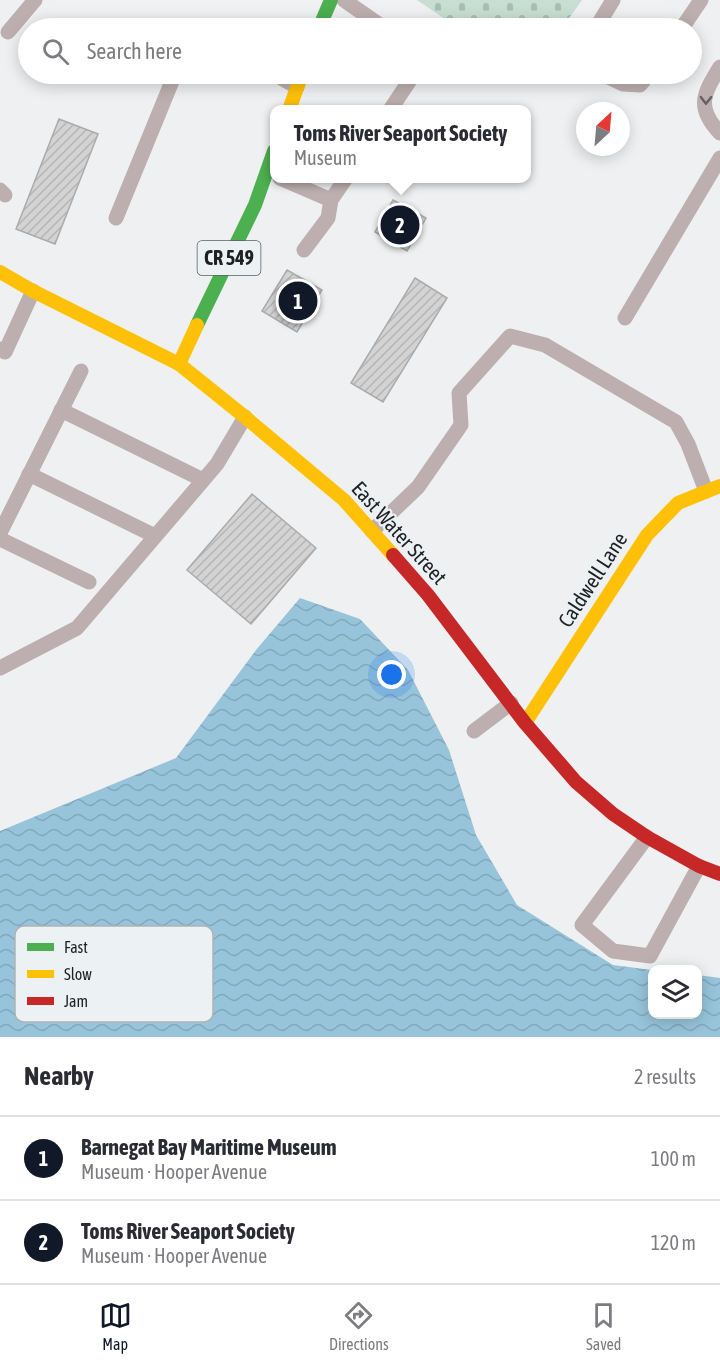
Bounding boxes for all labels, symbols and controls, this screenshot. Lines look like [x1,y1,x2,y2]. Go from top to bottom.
search box [18,18,702,84]
icon: search [39,35,72,68]
text: Search here [87,38,182,64]
one-way arrow [700,96,712,105]
north arrow [576,102,630,156]
popup [270,105,531,183]
text: Toms River Seaport Society [294,120,507,146]
text: Museum [294,146,357,169]
pin: 2 [380,202,420,248]
road number: CR 549 [198,241,260,275]
pin: 1 [278,278,318,324]
street label: East Water Street [347,476,452,589]
street label: Caldwell Lane [553,528,632,631]
your location [377,660,406,689]
legend [15,926,213,1022]
text: Fast [64,938,88,956]
text: Slow [64,965,92,983]
map controls [648,965,702,1019]
button: layers [648,965,702,1019]
text: Jam [64,992,88,1010]
text: Nearby [24,1061,94,1091]
text: 2 results [634,1065,696,1088]
text: Barnegat Bay Maritime Museum [81,1134,337,1160]
text: 1 [39,1147,48,1170]
text: 100 m [651,1147,696,1170]
text: Museum · Hooper Avenue [81,1160,267,1183]
text: Toms River Seaport Society [81,1218,295,1244]
text: 2 [39,1231,48,1254]
text: 120 m [651,1231,696,1254]
text: Museum · Hooper Avenue [81,1244,267,1267]
tab: Map [99,1299,132,1353]
tab: Directions [329,1299,389,1353]
tab: Saved [586,1299,621,1353]

